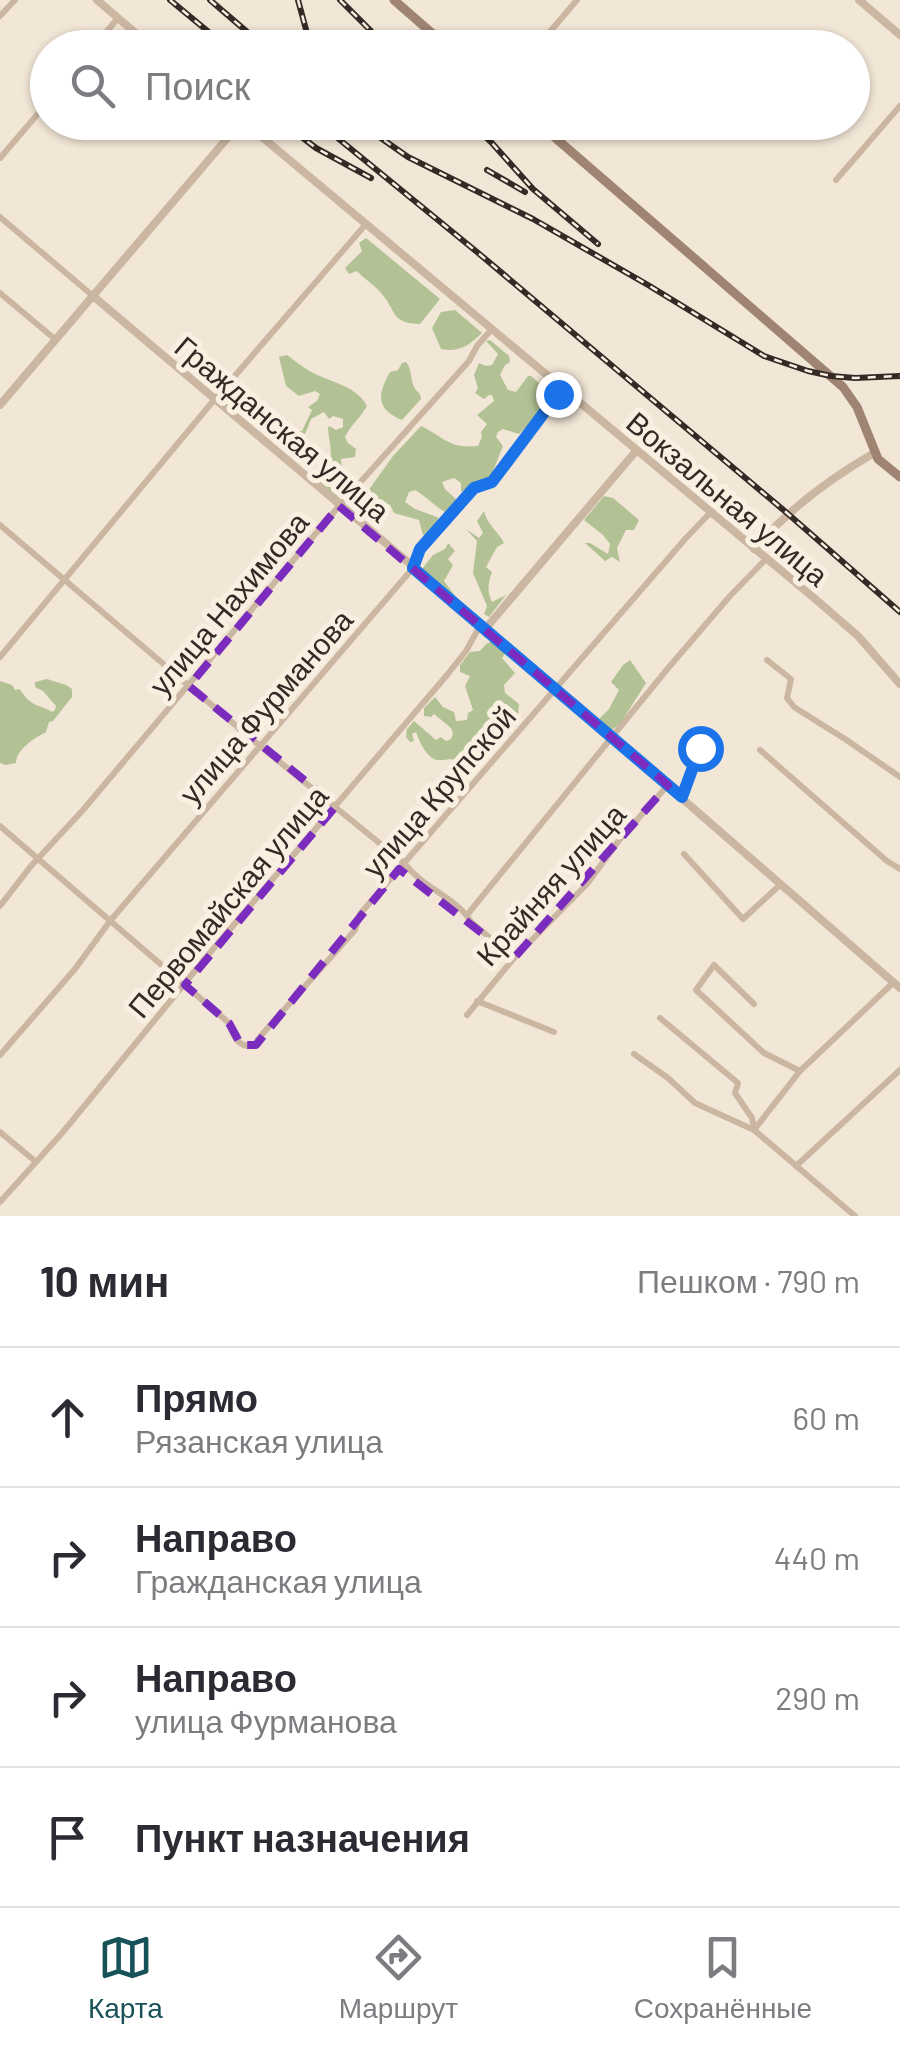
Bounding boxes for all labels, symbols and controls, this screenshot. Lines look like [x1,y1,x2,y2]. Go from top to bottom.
search box [30,30,870,140]
icon: search [65,58,120,113]
text: Поиск [145,62,250,108]
street label: Гражданская улица [168,328,398,528]
route end [536,372,582,418]
street label: Вокзальная улица [620,403,836,593]
street label: улица Нахимова [141,504,315,702]
street label: улица Фурманова [171,601,359,810]
street label: улица Крупской [354,698,522,884]
route start [678,726,724,772]
street label: Первомайская улица [120,778,335,1024]
street label: Крайняя улица [468,796,632,972]
text: 10 мин [40,1255,169,1305]
text: Пешком · 790 m [637,1261,860,1299]
text: Прямо [135,1374,258,1420]
icon: ahead [40,1390,95,1445]
text: 60 m [793,1398,860,1436]
text: Рязанская улица [135,1421,383,1459]
text: Направо [135,1514,297,1560]
icon: right [40,1530,95,1585]
text: 440 m [774,1538,860,1576]
text: Гражданская улица [135,1561,422,1599]
text: Направо [135,1654,297,1700]
icon: right [40,1670,95,1725]
text: 290 m [775,1678,860,1716]
text: улица Фурманова [135,1701,397,1739]
icon: arrive [40,1810,95,1865]
text: Пункт назначения [135,1814,470,1860]
tab: Карта [88,1930,163,2025]
tab: Маршрут [339,1930,458,2025]
tab: Сохранённые [634,1930,812,2025]

